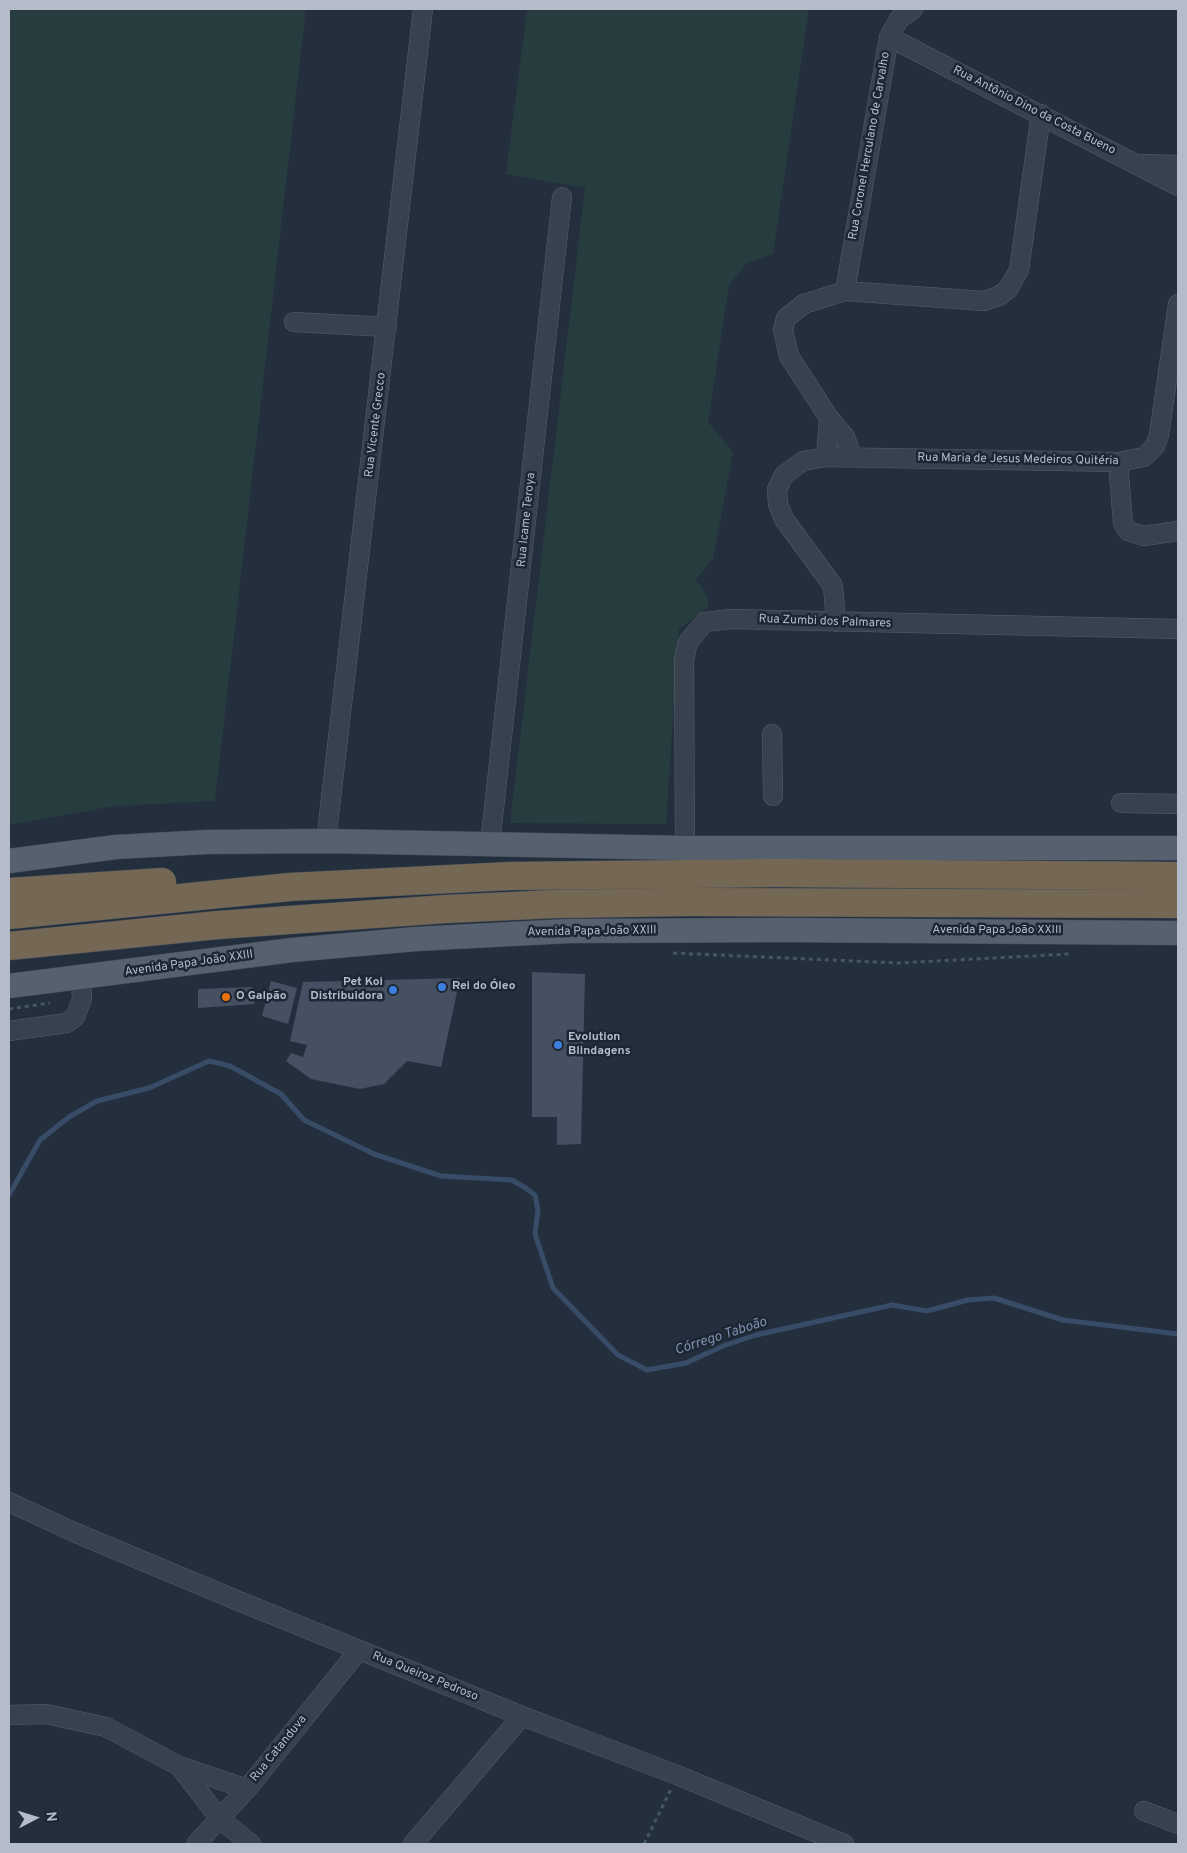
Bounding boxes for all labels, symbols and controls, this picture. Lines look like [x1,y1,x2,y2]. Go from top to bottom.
street label: Rua Coronel Herculano de Carvalho [846,51,894,241]
street label: Rua Antônio Dino da Costa Bueno [950,64,1118,158]
street label: Rua Vicente Grecco [362,372,390,478]
street label: Rua Maria de Jesus Medeiros Quitéria [917,451,1119,469]
street label: Rua Icame Teroya [515,472,539,568]
street label: Rua Zumbi dos Palmares [758,612,892,632]
street label: Avenida Papa João XXIII [527,924,657,940]
street label: Avenida Papa João XXIII [932,924,1062,938]
street label: Avenida Papa João XXIII [124,948,254,980]
place label: Pet Koi Distribuidora [310,976,383,1004]
place label: Rei do Óleo [452,980,516,994]
marker: Rei do Óleo [436,981,448,993]
marker: Pet Koi Distribuidora [387,984,399,996]
place label: O Galpão [236,990,286,1004]
marker: O Galpão [220,991,232,1003]
place label: Evolution Blindagens [568,1031,631,1059]
marker: Evolution Blindagens [552,1039,564,1051]
water label: Córrego Taboão [673,1314,769,1360]
street label: Rua Queiroz Pedroso [370,1649,480,1705]
street label: Rua Catanduva [248,1713,310,1785]
north arrow [10,1793,60,1843]
text: N [42,1811,59,1822]

